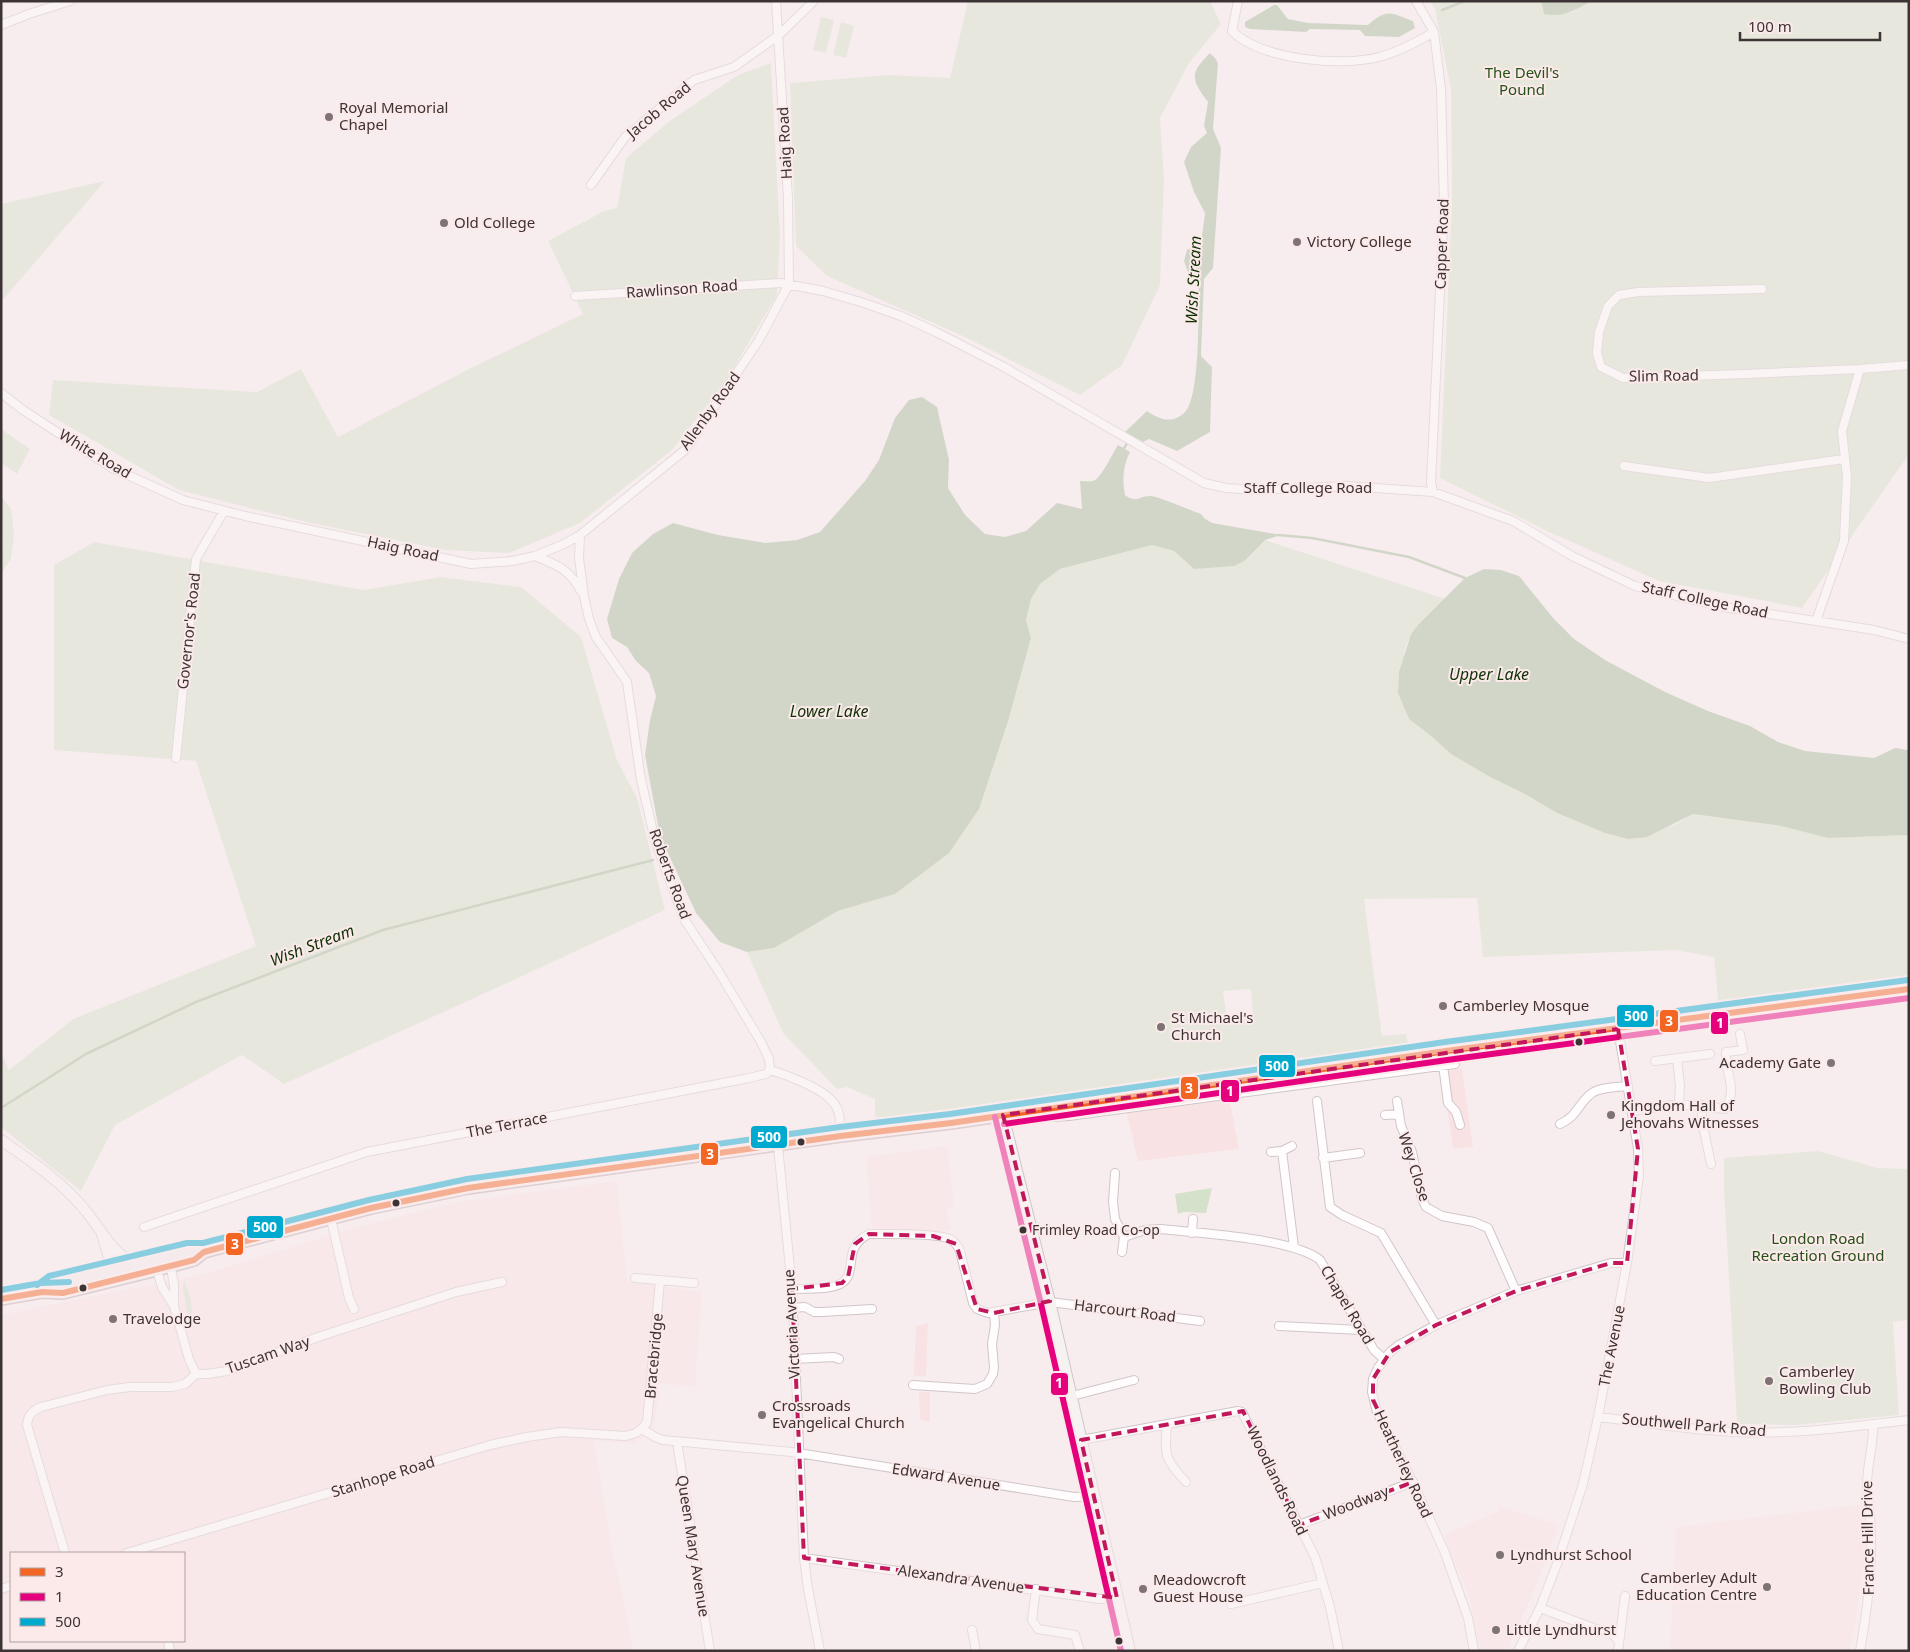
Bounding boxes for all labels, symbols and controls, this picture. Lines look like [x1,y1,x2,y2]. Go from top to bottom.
scale bar [1740,10,1880,42]
text: 100 m [1748,16,1792,36]
park label: The Devil's Pound [1485,62,1559,99]
street label: Jacob Road [621,77,695,143]
place label: Royal Memorial Chapel [339,97,448,134]
street label: Haig Road [772,106,796,180]
marker: Royal Memorial Chapel [323,111,335,123]
street label: Capper Road [1429,198,1453,290]
place label: Old College [454,212,535,232]
marker: Old College [438,217,450,229]
place label: Victory College [1307,231,1412,251]
water label: Wish Stream [1180,235,1206,325]
marker: Victory College [1291,236,1303,248]
street label: Rawlinson Road [625,274,739,302]
street label: Slim Road [1629,364,1699,386]
street label: Allenby Road [674,367,744,453]
street label: White Road [56,424,135,483]
street label: Staff College Road [1244,477,1372,497]
street label: Haig Road [366,531,441,565]
street label: Governor's Road [172,572,204,690]
street label: Staff College Road [1640,576,1770,622]
water label: Upper Lake [1449,663,1529,685]
water label: Lower Lake [790,700,868,722]
street label: Roberts Road [645,826,697,922]
water label: Wish Stream [267,919,357,971]
place label: Camberley Mosque [1453,995,1589,1015]
marker: Camberley Mosque [1437,1000,1449,1012]
line badge: 500 [1616,1004,1655,1028]
text: 500 [1624,1006,1648,1025]
place label: St Michael's Church [1171,1007,1253,1044]
line badge: 3 [1659,1009,1679,1033]
text: 3 [1665,1011,1673,1030]
line badge: 1 [1710,1011,1729,1035]
text: 1 [1716,1013,1724,1032]
marker: St Michael's Church [1155,1021,1167,1033]
unlabelled marker [1574,1037,1584,1047]
place label: Academy Gate [1719,1052,1821,1072]
line badge: 500 [1258,1054,1296,1078]
text: 500 [1265,1056,1289,1075]
marker: Academy Gate [1825,1057,1837,1069]
line badge: 3 [1180,1076,1199,1100]
text: 3 [1185,1078,1193,1097]
line badge: 1 [1220,1079,1240,1103]
text: 1 [1226,1081,1234,1100]
place label: Kingdom Hall of Jehovahs Witnesses [1619,1095,1759,1132]
street label: The Terrace [465,1106,549,1142]
marker: Kingdom Hall of Jehovahs Witnesses [1605,1109,1617,1121]
line badge: 500 [750,1125,788,1149]
text: 500 [757,1127,781,1146]
street label: Wey Close [1394,1130,1435,1204]
unlabelled marker [796,1137,806,1147]
line badge: 3 [700,1142,719,1166]
text: 3 [706,1144,714,1163]
unlabelled marker [391,1198,401,1208]
line badge: 500 [246,1215,284,1239]
text: 500 [253,1217,277,1236]
place label: Frimley Road Co-op [1032,1220,1160,1239]
marker: Frimley Road Co-op [1018,1225,1028,1235]
park label: London Road Recreation Ground [1752,1228,1884,1265]
line badge: 3 [225,1232,244,1256]
text: 3 [231,1234,239,1253]
street label: Chapel Road [1316,1261,1379,1348]
street label: Victoria Avenue [778,1269,804,1379]
unlabelled marker [78,1283,88,1293]
street label: Harcourt Road [1073,1294,1177,1326]
street label: The Avenue [1593,1303,1629,1388]
place label: Travelodge [123,1308,201,1328]
street label: Bracebridge [639,1312,667,1400]
marker: Travelodge [107,1313,119,1325]
street label: Tuscam Way [223,1330,313,1378]
place label: Camberley Bowling Club [1779,1361,1871,1398]
line badge: 1 [1050,1372,1069,1396]
text: 1 [1055,1373,1063,1392]
marker: Camberley Bowling Club [1763,1375,1775,1387]
place label: Crossroads Evangelical Church [772,1395,905,1432]
street label: Heatherley Road [1370,1406,1438,1521]
street label: Southwell Park Road [1621,1408,1767,1440]
marker: Crossroads Evangelical Church [756,1409,768,1421]
street label: Woodlands Road [1243,1423,1313,1538]
street label: Stanhope Road [328,1451,437,1501]
street label: Edward Avenue [891,1458,1002,1494]
street label: Queen Mary Avenue [673,1473,715,1618]
street label: Woodway [1320,1480,1392,1524]
street label: France Hill Drive [1856,1481,1878,1596]
place label: Lyndhurst School [1510,1544,1632,1564]
marker: Lyndhurst School [1494,1549,1506,1561]
legend [10,1552,185,1642]
street label: Alexandra Avenue [897,1559,1026,1597]
text: 3 [55,1561,64,1581]
place label: Camberley Adult Education Centre [1636,1567,1758,1604]
place label: Meadowcroft Guest House [1153,1569,1247,1606]
marker: Camberley Adult Education Centre [1761,1581,1773,1593]
marker: Meadowcroft Guest House [1137,1583,1149,1595]
text: 1 [55,1586,64,1606]
text: 500 [55,1611,81,1631]
place label: Little Lyndhurst [1506,1619,1617,1639]
marker: Little Lyndhurst [1490,1624,1502,1636]
unlabelled marker [1114,1636,1124,1646]

